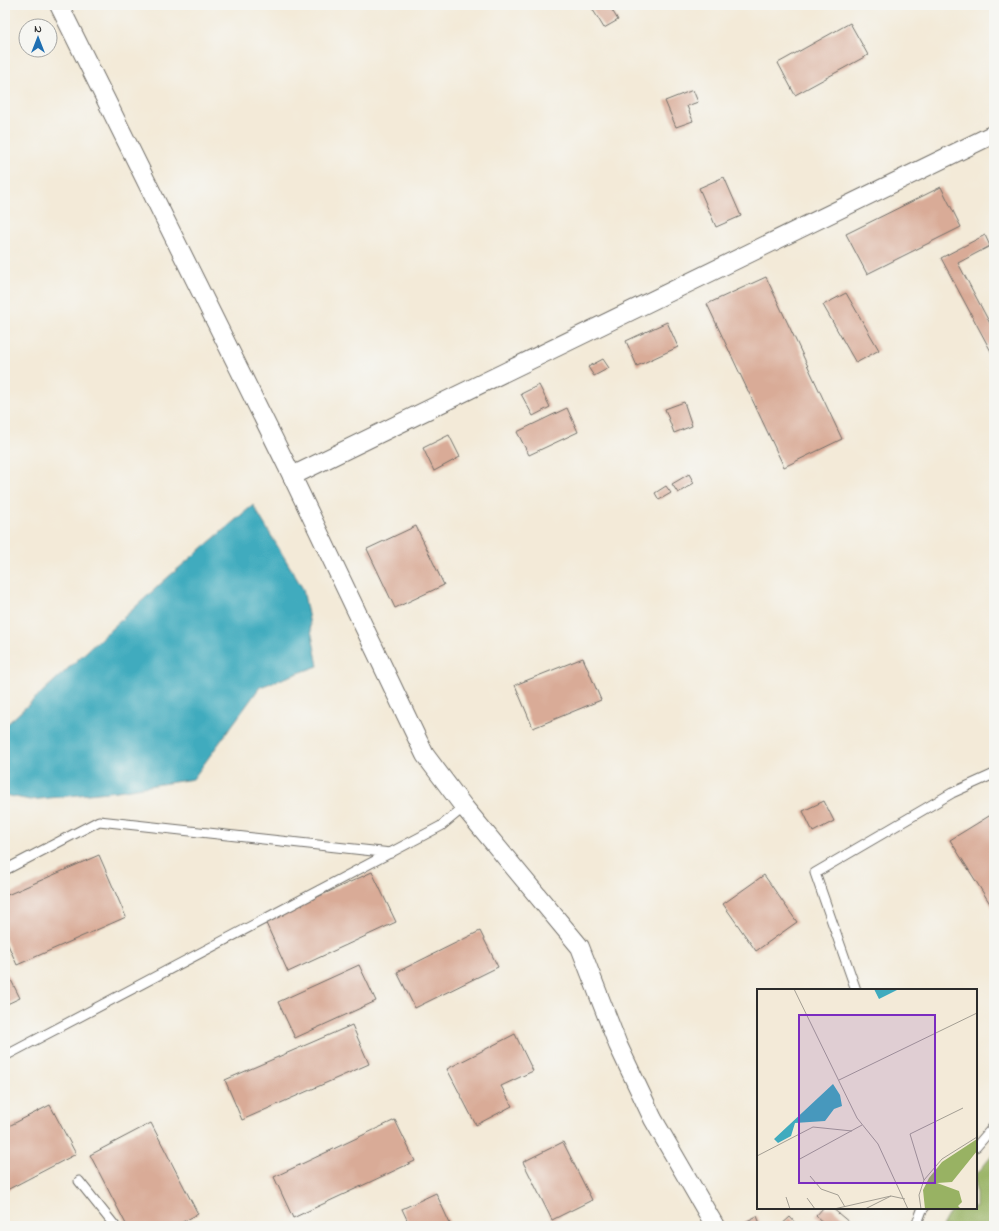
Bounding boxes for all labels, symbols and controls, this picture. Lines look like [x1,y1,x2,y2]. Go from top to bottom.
north arrow [18,18,58,58]
text: N [34,21,42,37]
inset map [757,989,977,1209]

